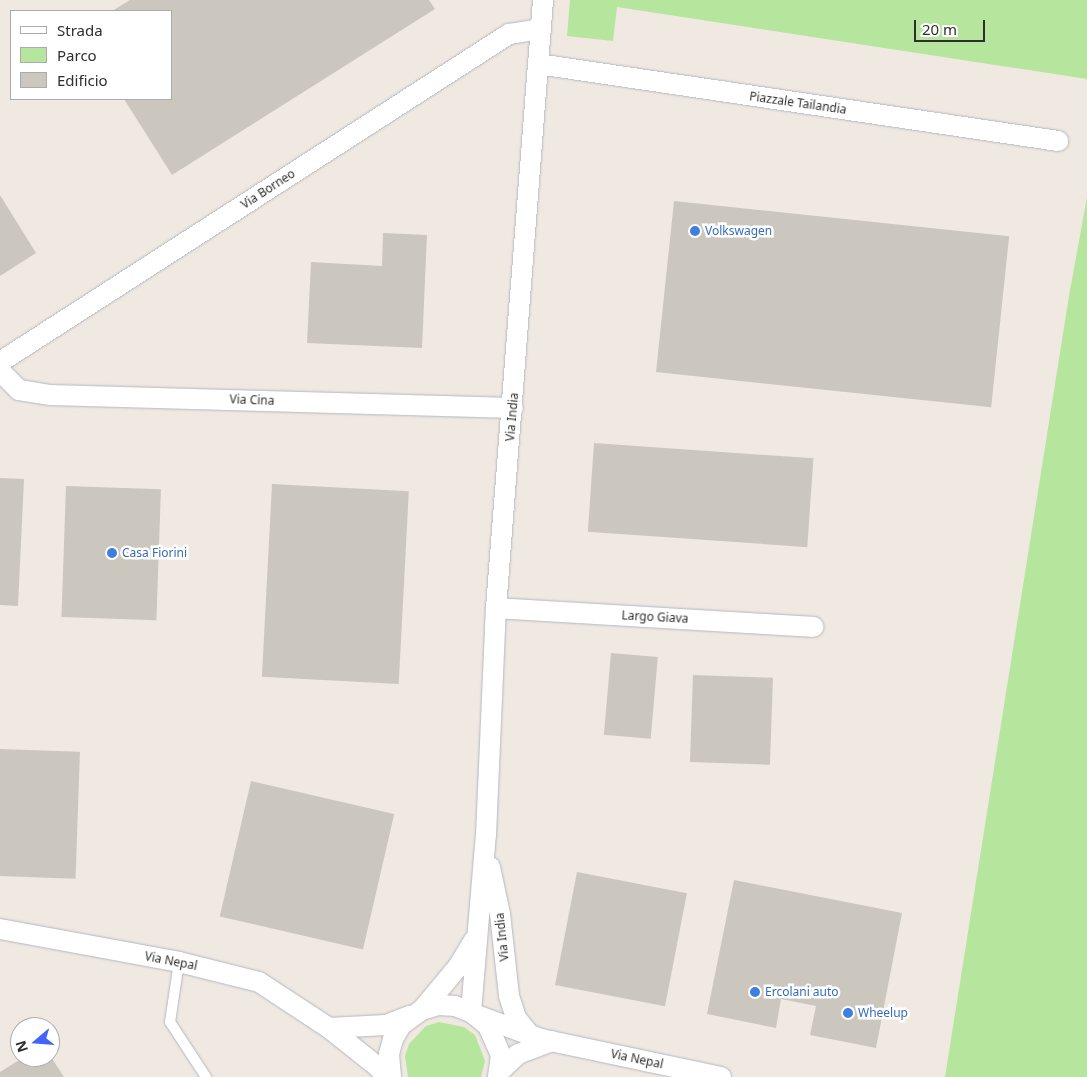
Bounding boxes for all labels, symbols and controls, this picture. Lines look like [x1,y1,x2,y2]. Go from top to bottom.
legend [10,10,172,100]
scale bar [917,10,988,42]
text: 20 m [922,19,957,39]
text: Strada [57,20,103,40]
text: Parco [57,45,97,65]
text: Edificio [57,70,108,90]
street label: Piazzale Tailandia [748,89,848,117]
street label: Via Borneo [238,166,298,212]
place label: Volkswagen [705,224,772,238]
marker: Volkswagen [689,225,701,237]
street label: Via Cina [229,392,275,408]
street label: Via India [503,392,521,442]
place label: Casa Fiorini [122,546,187,560]
marker: Casa Fiorini [106,547,118,559]
street label: Largo Giava [621,608,689,626]
street label: Via India [492,912,512,962]
street label: Via Nepal [143,949,199,973]
place label: Ercolani auto [765,985,839,999]
marker: Ercolani auto [749,986,761,998]
place label: Wheelup [858,1006,908,1020]
marker: Wheelup [842,1007,854,1019]
north arrow [10,1017,60,1067]
text: N [10,1038,32,1055]
street label: Via Nepal [609,1046,665,1072]

